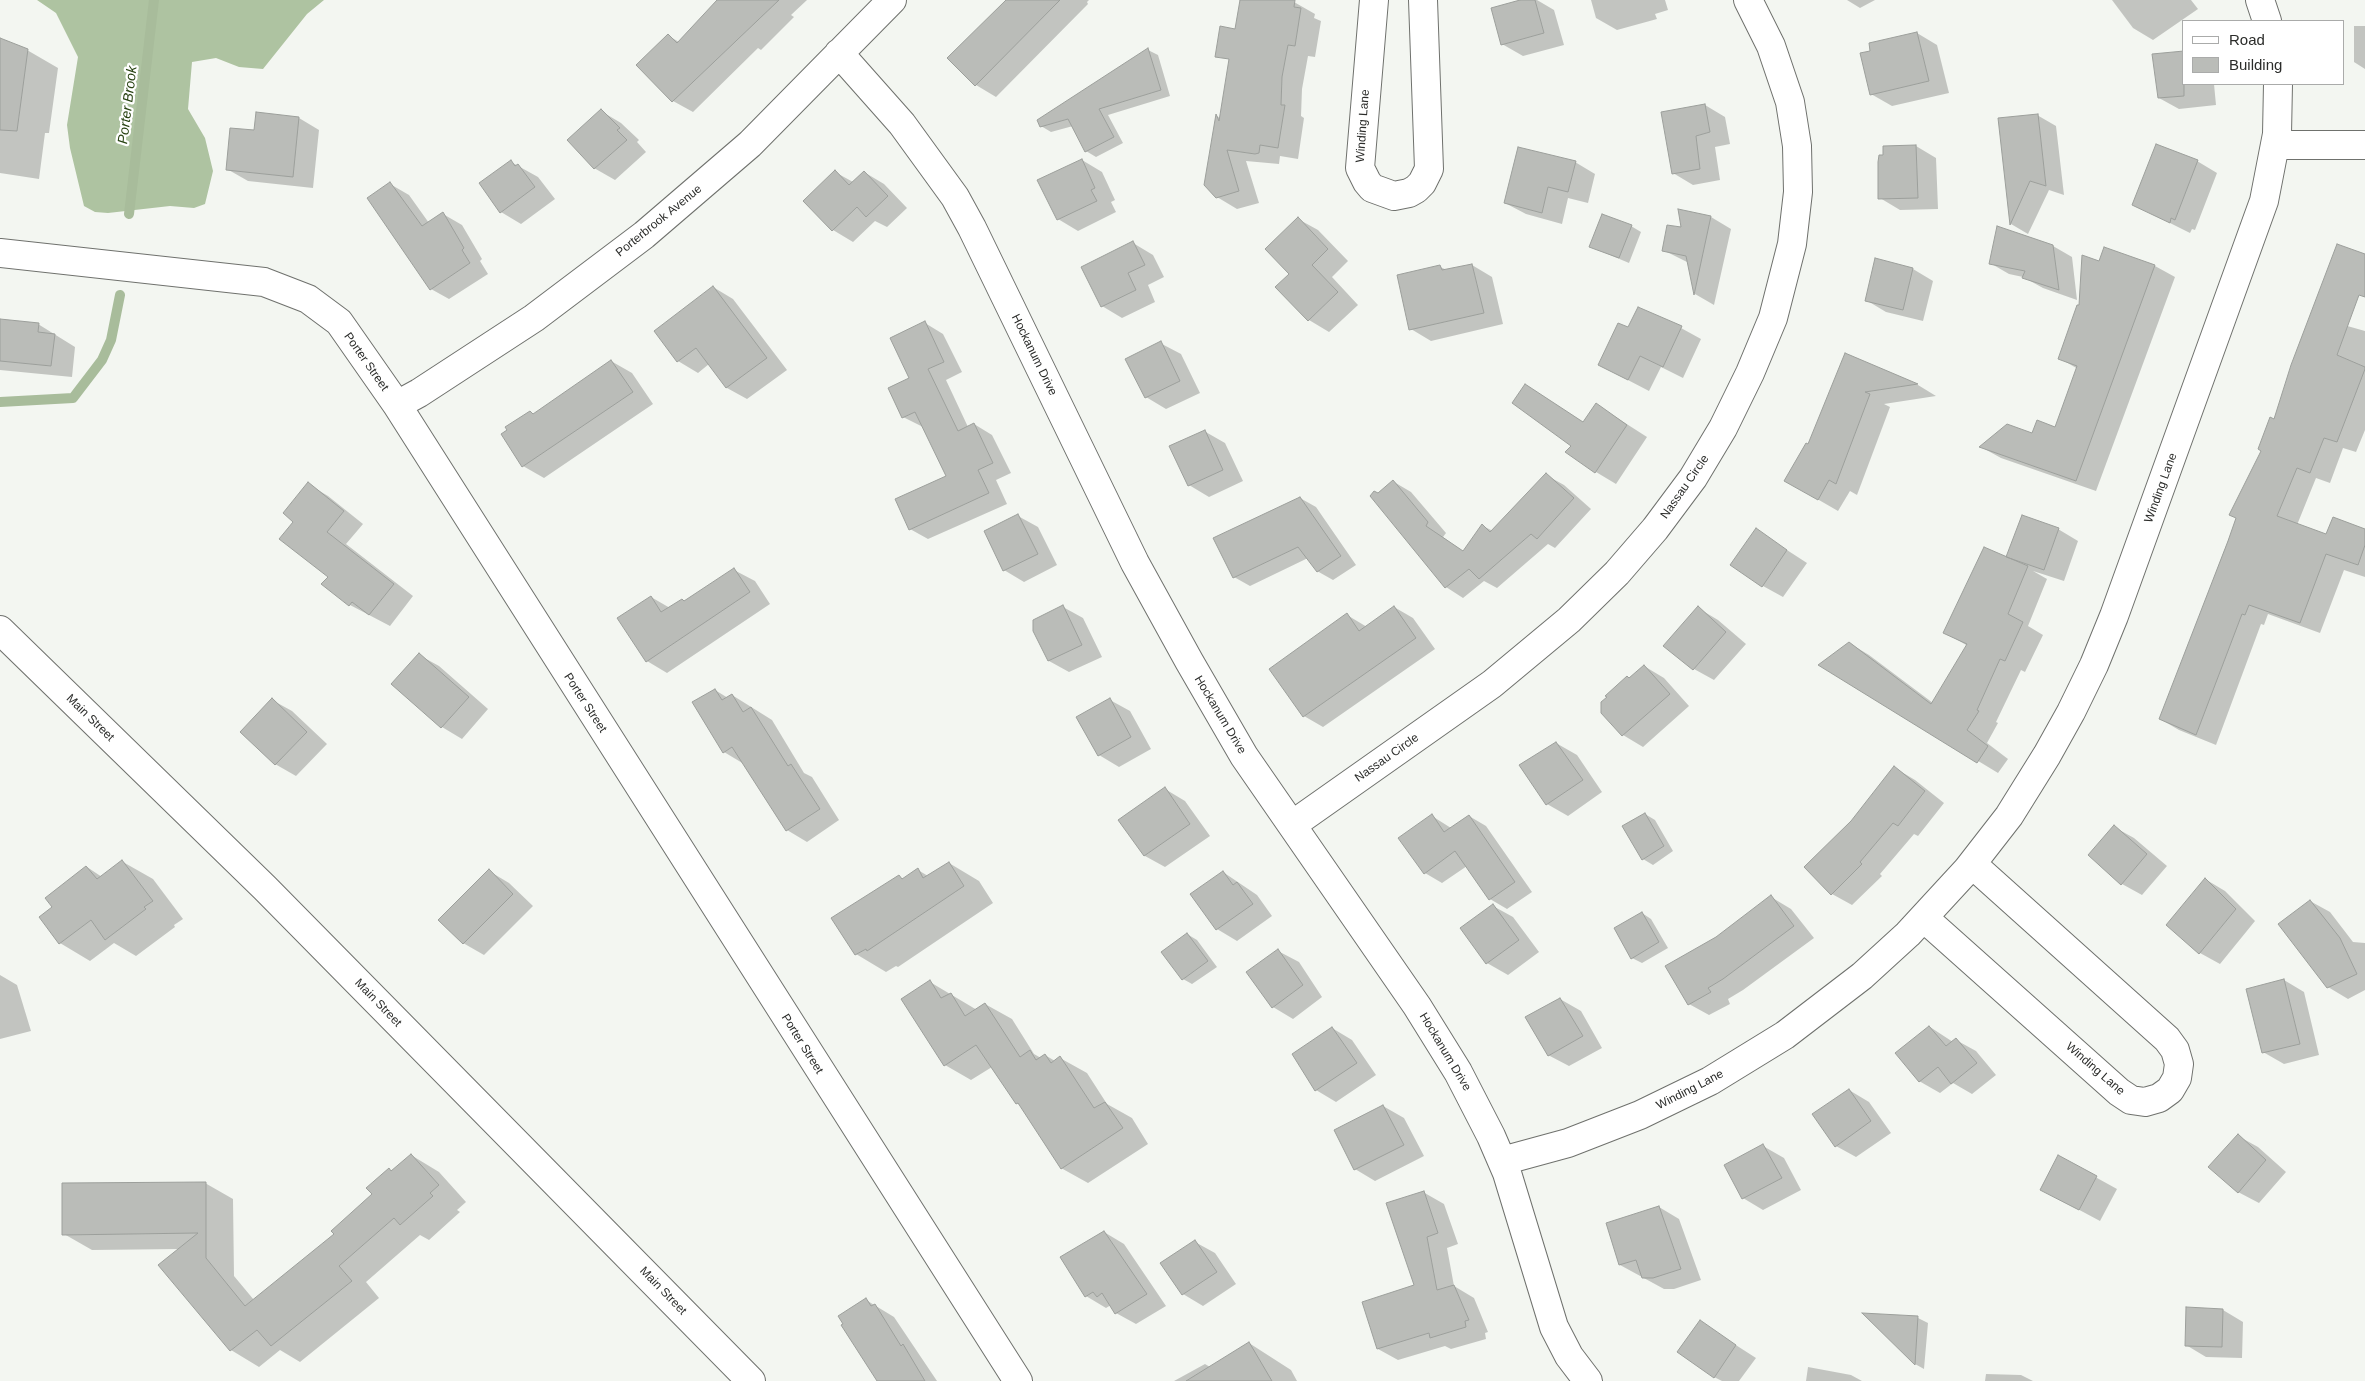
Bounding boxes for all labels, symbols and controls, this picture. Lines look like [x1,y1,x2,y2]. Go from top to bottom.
legend [2182,20,2345,85]
text: Road [2229,31,2265,48]
text: Building [2229,56,2282,73]
water label: Porter Brook [115,65,141,145]
street label: Winding Lane [1353,89,1373,163]
street label: Porterbrook Avenue [613,182,705,260]
street label: Hockanum Drive [1008,312,1060,398]
street label: Porter Street [341,330,391,394]
street label: Winding Lane [2142,451,2180,525]
street label: Nassau Circle [1658,452,1712,522]
street label: Porter Street [560,671,610,735]
street label: Hockanum Drive [1191,673,1249,757]
street label: Main Street [63,692,117,744]
street label: Nassau Circle [1352,731,1422,785]
street label: Main Street [352,976,404,1030]
street label: Hockanum Drive [1416,1010,1474,1094]
street label: Porter Street [778,1011,826,1077]
street label: Winding Lane [2063,1039,2127,1099]
street label: Winding Lane [1654,1067,1726,1113]
street label: Main Street [637,1264,689,1318]

